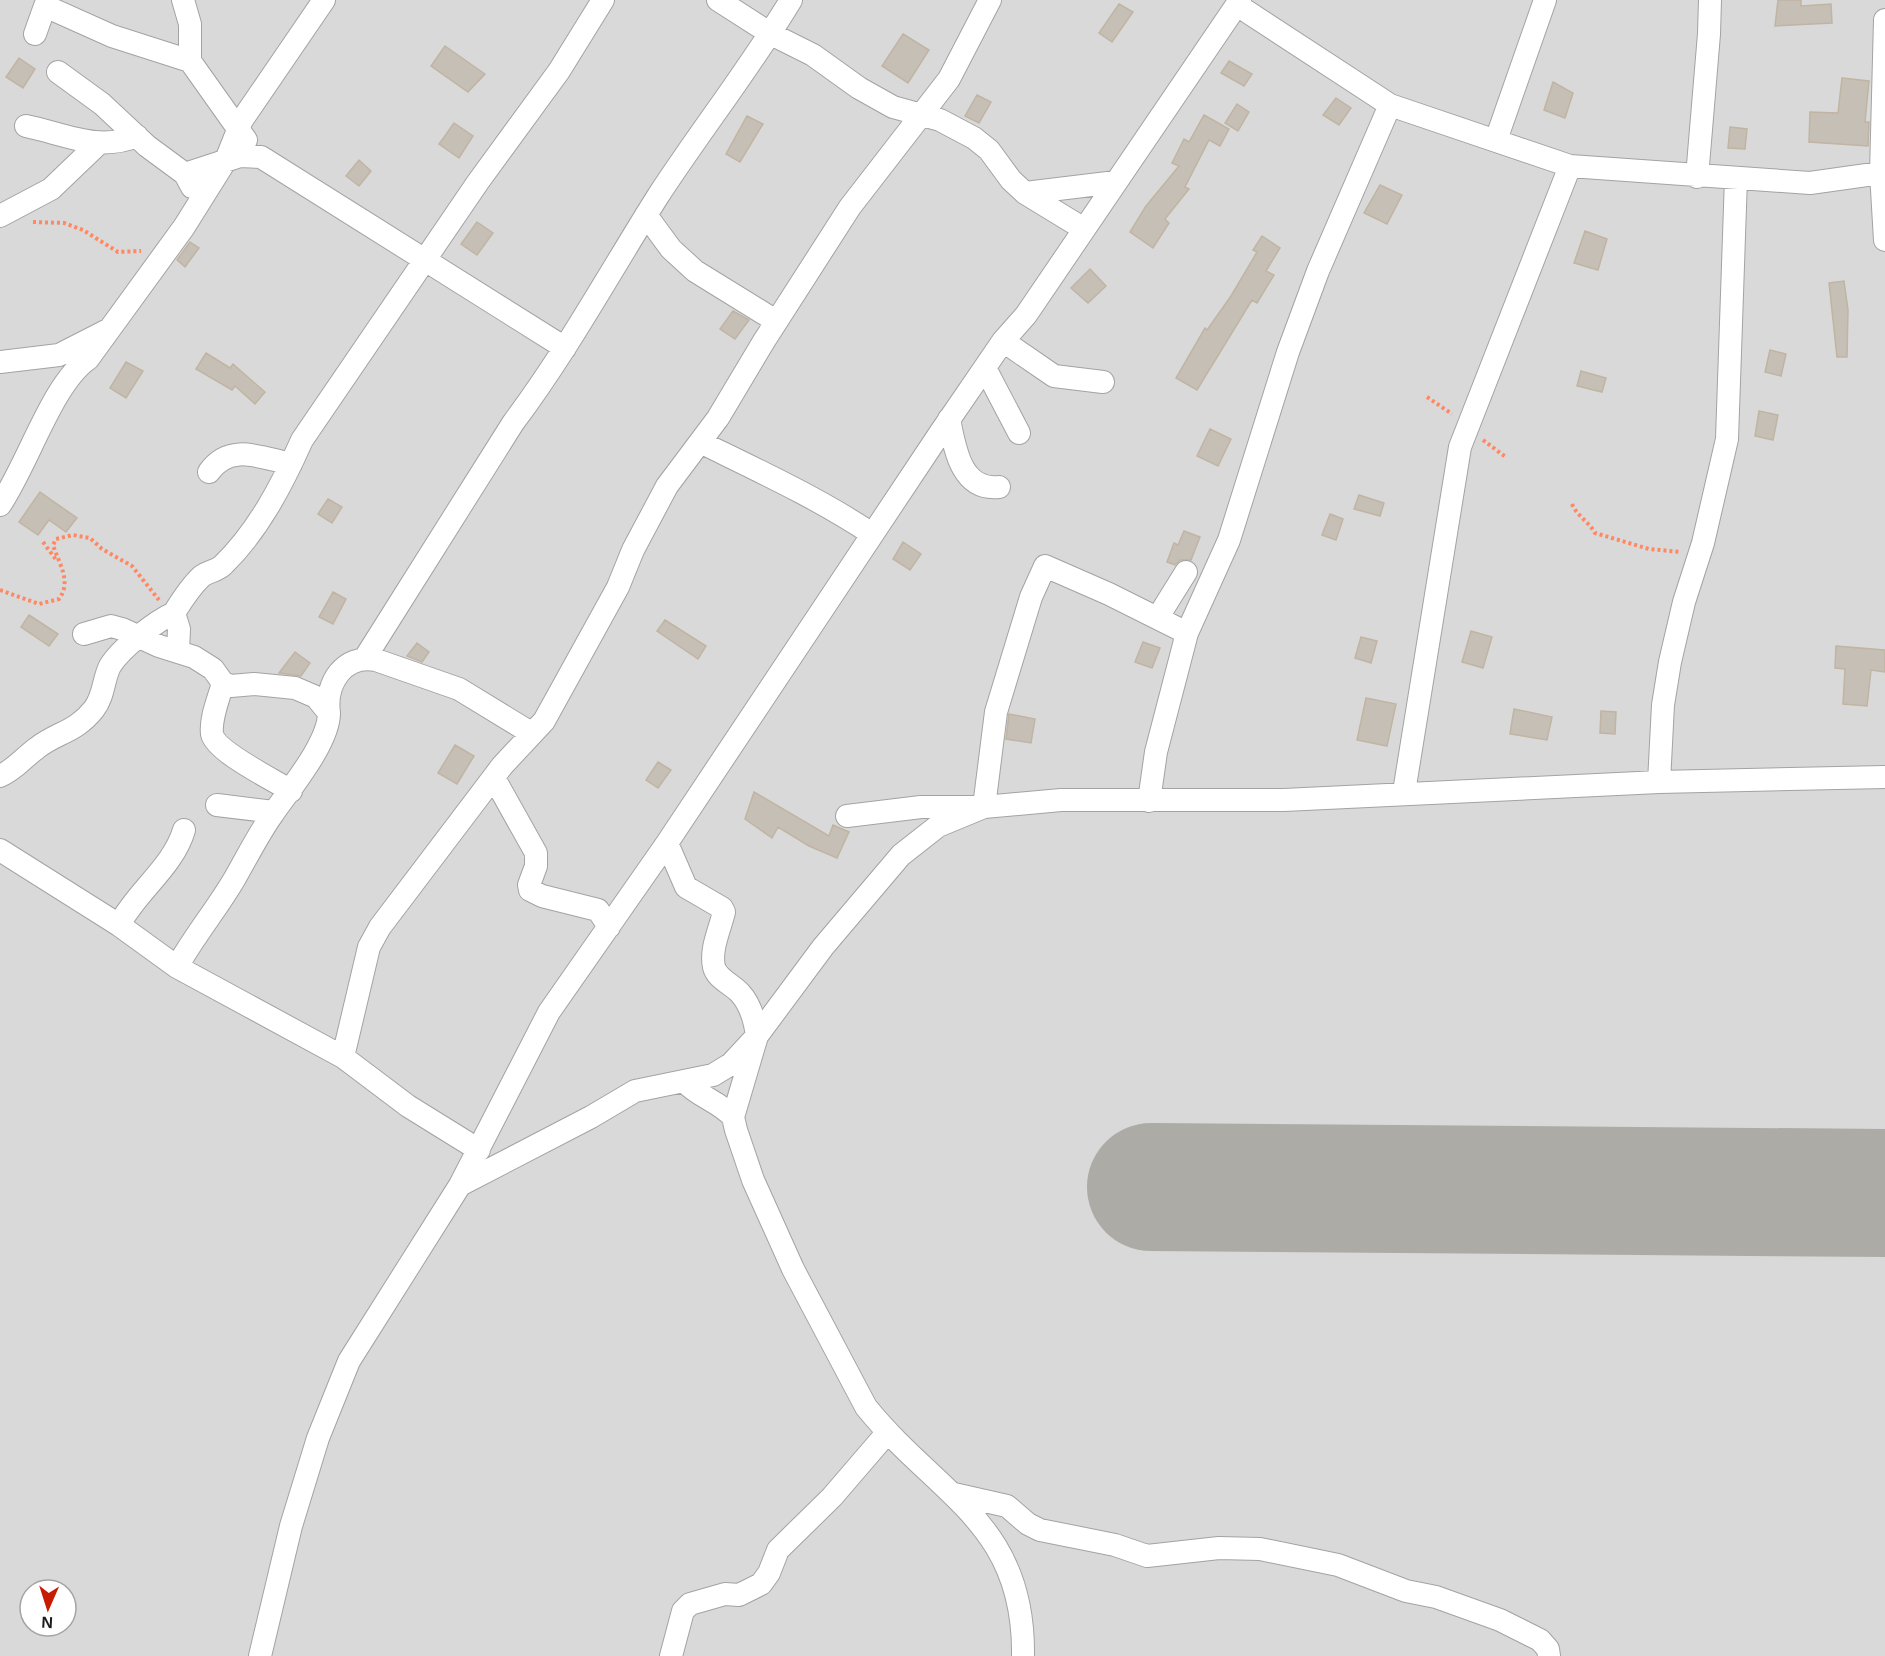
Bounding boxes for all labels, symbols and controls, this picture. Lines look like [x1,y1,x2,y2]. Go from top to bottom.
north arrow [18,1578,78,1638]
text: N [41,1614,53,1631]

